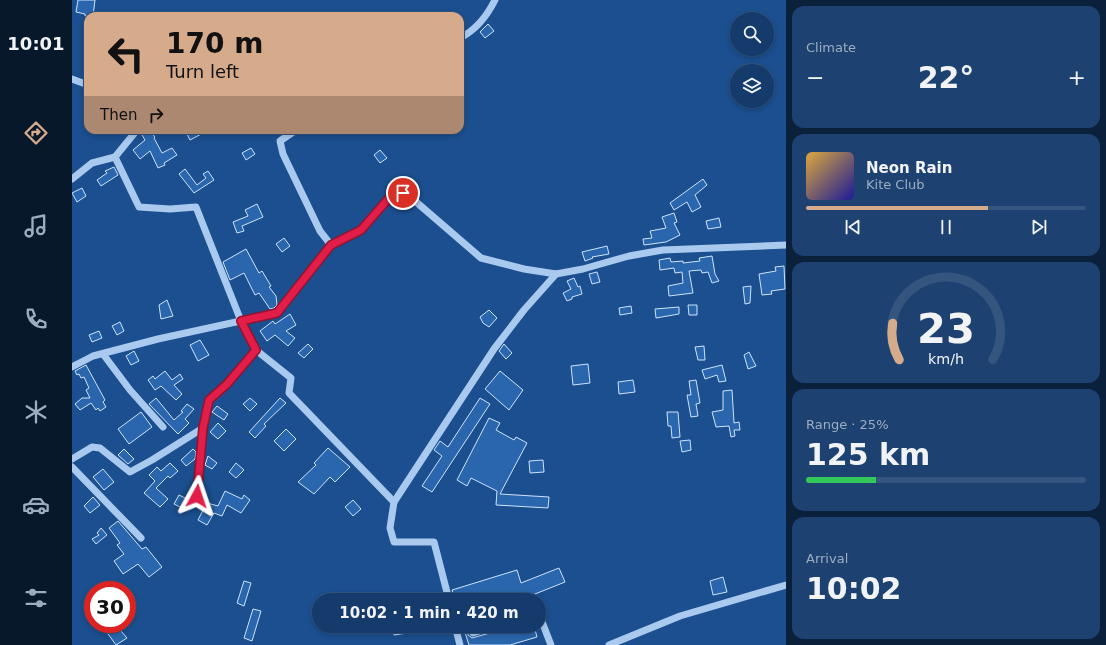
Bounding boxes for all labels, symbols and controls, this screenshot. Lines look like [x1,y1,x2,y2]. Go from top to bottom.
map controls [730,12,774,108]
button: search [730,12,774,56]
text: 170 m [166,27,263,60]
icon: left [100,28,152,80]
text: 10:01 [7,33,65,54]
text: Climate [806,40,856,55]
text: 22° [918,60,974,95]
text: Turn left [166,61,239,82]
button: layers [730,64,774,108]
text: − [806,65,824,90]
text: + [1068,65,1086,90]
icon: right [145,104,167,126]
text: Then [100,106,137,124]
icon: directions [22,119,50,147]
text: Neon Rain [866,159,952,177]
pin [386,176,420,210]
text: Kite Club [866,177,925,192]
icon: arrive [392,182,414,204]
icon: music [22,212,50,240]
icon: previous [842,216,864,238]
icon: pause [935,216,957,238]
icon: next [1028,216,1050,238]
text: 23 [917,304,975,353]
icon: phone [22,305,50,333]
text: km/h [928,351,964,367]
icon: climate [22,398,50,426]
text: Range · 25% [806,417,889,432]
text: 125 km [806,437,930,472]
position arrow [176,475,218,517]
icon: car [22,491,50,519]
text: Arrival [806,551,848,566]
text: 10:02 [806,571,902,606]
speed limit sign: 30 [84,581,136,633]
icon: filters [22,584,50,612]
text: 10:02 · 1 min · 420 m [339,604,519,622]

